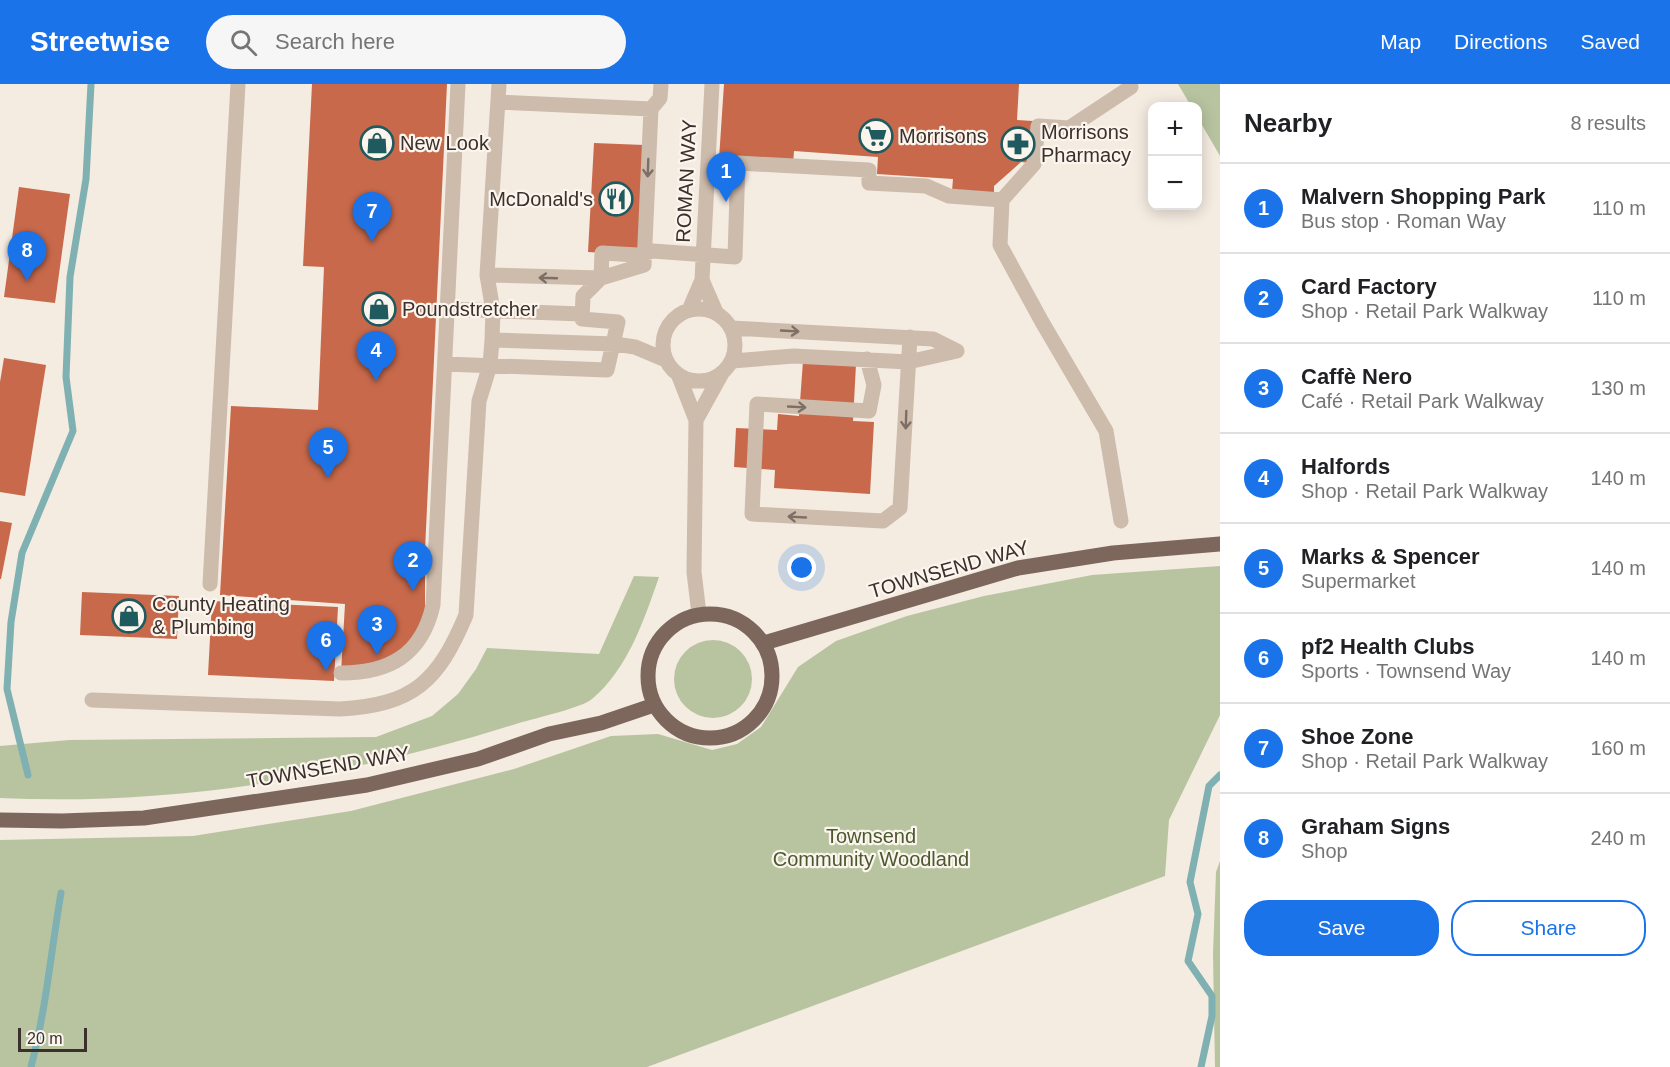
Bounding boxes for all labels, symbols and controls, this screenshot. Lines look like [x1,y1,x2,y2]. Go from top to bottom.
search box [206,15,626,69]
text: Streetwise [30,26,170,57]
icon: search [227,26,260,59]
text: Search here [275,29,395,54]
text: Map [1380,30,1421,53]
text: Directions [1454,30,1547,53]
text: Saved [1580,30,1640,53]
map controls [1148,102,1202,210]
button: + [1148,102,1202,156]
text: Nearby [1244,108,1332,138]
text: 8 results [1570,112,1646,134]
supermarket icon: Morrisons [858,118,894,154]
street label: ROMAN WAY [672,119,700,243]
place label: Morrisons Pharmacy [1041,121,1131,166]
shop icon: New Look [359,125,395,161]
place label: Morrisons [899,125,987,147]
pharmacy icon: Morrisons Pharmacy [1000,126,1036,162]
place label: New Look [400,132,490,154]
pin: 1 [706,152,746,202]
button: − [1148,156,1202,210]
one-way arrow [643,157,654,177]
restaurant icon: McDonald's [598,181,634,217]
text: Malvern Shopping Park [1301,184,1546,209]
place label: McDonald's [489,188,593,210]
pin: 7 [352,192,392,242]
text: 1 [1258,197,1269,219]
text: 110 m [1592,197,1646,219]
text: Bus stop · Roman Way [1301,210,1506,232]
pin: 8 [8,232,46,281]
one-way arrow [538,272,558,283]
text: Card Factory [1301,274,1437,299]
text: 2 [1258,287,1269,309]
text: 110 m [1592,287,1646,309]
shop icon: Poundstretcher [361,291,397,327]
place label: Poundstretcher [402,298,538,320]
text: Shop · Retail Park Walkway [1301,300,1548,322]
one-way arrow [779,325,799,336]
pin: 4 [356,332,395,381]
text: Caffè Nero [1301,364,1412,389]
text: 3 [1258,377,1269,399]
text: 130 m [1590,377,1646,399]
text: Café · Retail Park Walkway [1301,390,1544,412]
one-way arrow [787,401,807,412]
one-way arrow [900,410,911,430]
pin: 5 [308,428,348,478]
text: Halfords [1301,454,1390,479]
text: 4 [1258,467,1269,489]
text: 140 m [1590,467,1646,489]
text: Shop · Retail Park Walkway [1301,480,1548,502]
one-way arrow [788,511,808,522]
street label: TOWNSEND WAY [867,536,1031,602]
pin: 2 [394,542,432,591]
text: Marks & Spencer [1301,544,1480,569]
your location [787,553,816,582]
text: 5 [1258,557,1269,579]
text: 140 m [1590,557,1646,579]
text: Supermarket [1301,570,1416,592]
place label: County Heating & Plumbing [152,593,290,638]
shop icon: County Heating & Plumbing [111,598,147,634]
pin: 3 [358,606,397,655]
pin: 6 [306,622,346,671]
text: pf2 Health Clubs [1301,634,1475,659]
text: 6 [1258,647,1269,669]
text: 140 m [1590,647,1646,669]
text: Sports · Townsend Way [1301,660,1511,682]
text: Shoe Zone [1301,724,1413,749]
text: 7 [1258,737,1269,759]
text: 160 m [1590,737,1646,759]
street label: TOWNSEND WAY [245,742,411,792]
text: Shop · Retail Park Walkway [1301,750,1548,772]
text: Graham Signs [1301,814,1450,839]
park label: Townsend Community Woodland [773,825,969,870]
text: 8 [1258,827,1269,849]
text: 240 m [1590,827,1646,849]
text: Shop [1301,840,1348,862]
button: Save [1244,900,1439,956]
button: Share [1451,900,1646,956]
scale bar [18,1025,87,1052]
text: 20 m [27,1030,63,1047]

